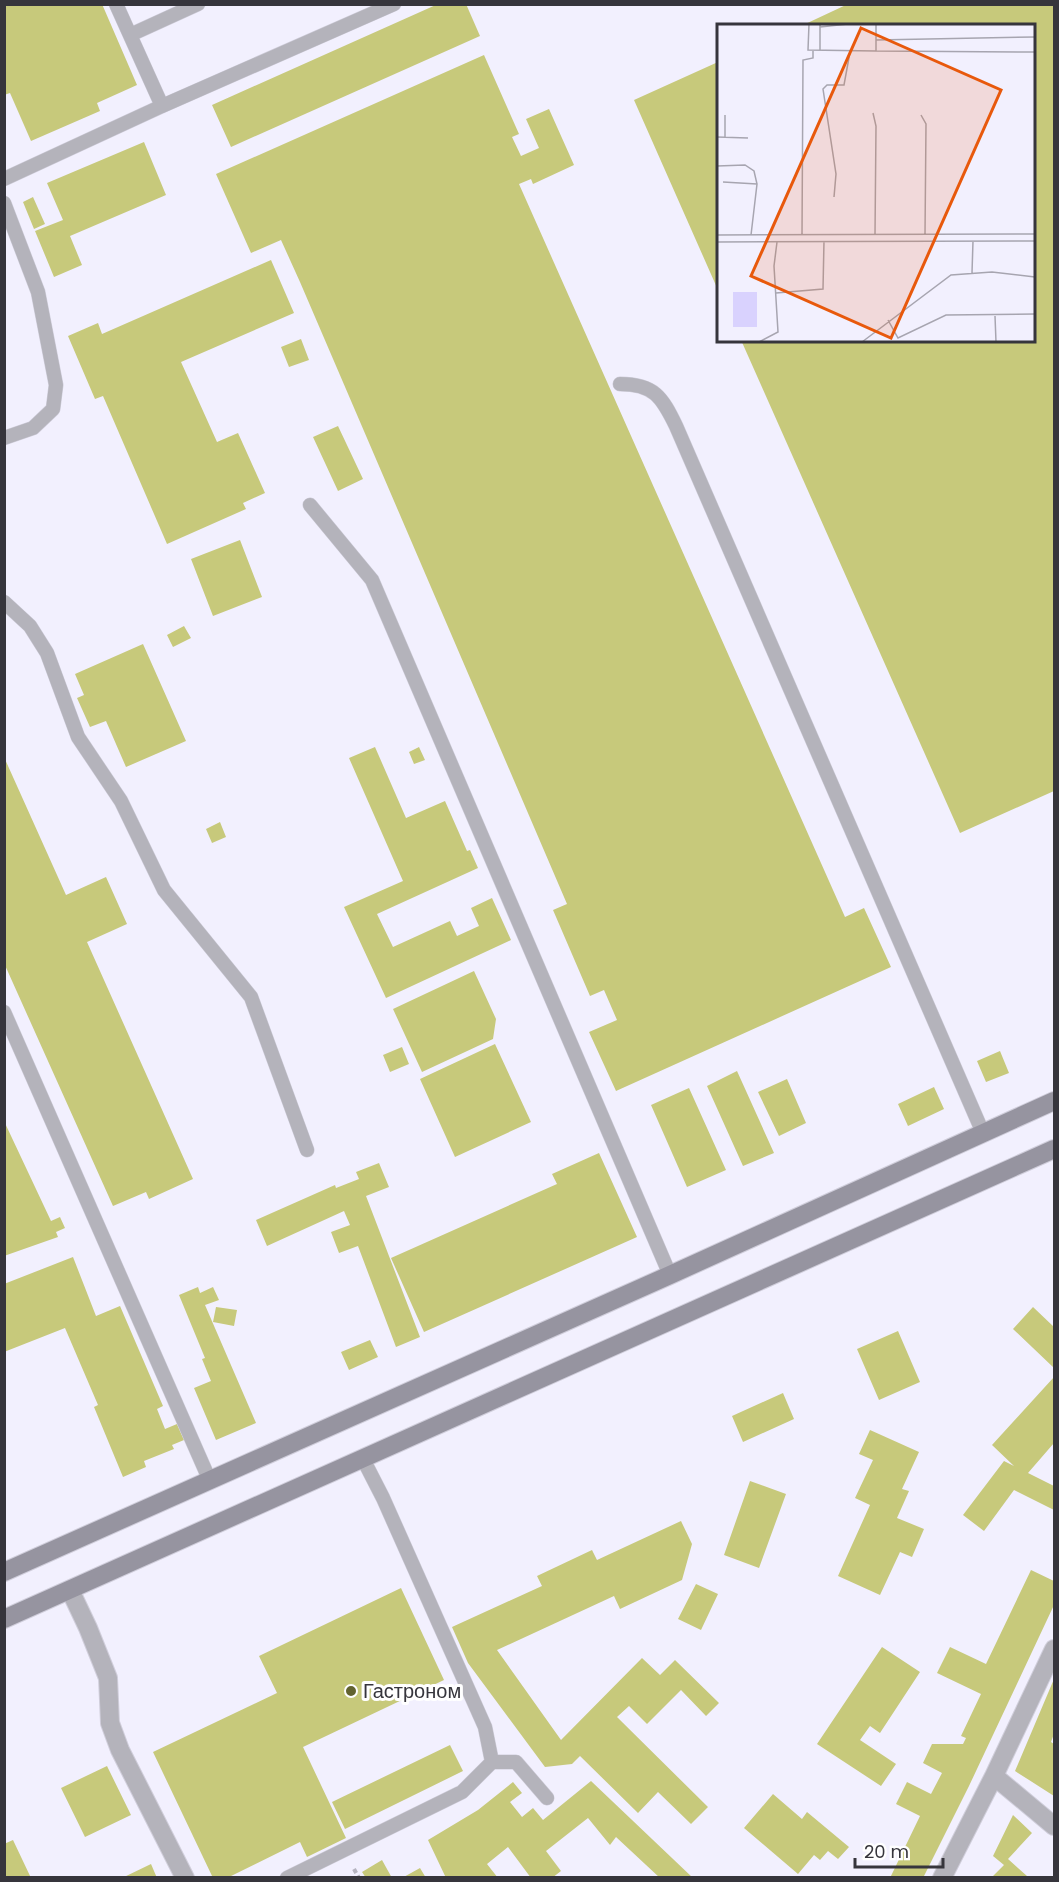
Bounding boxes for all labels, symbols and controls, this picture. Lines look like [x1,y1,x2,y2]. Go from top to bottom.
inset map [717,24,1035,342]
place label: Гастроном [363,1677,461,1705]
marker: Гастроном [344,1684,358,1698]
scale bar [855,1831,944,1869]
text: 20 m [864,1839,909,1864]

